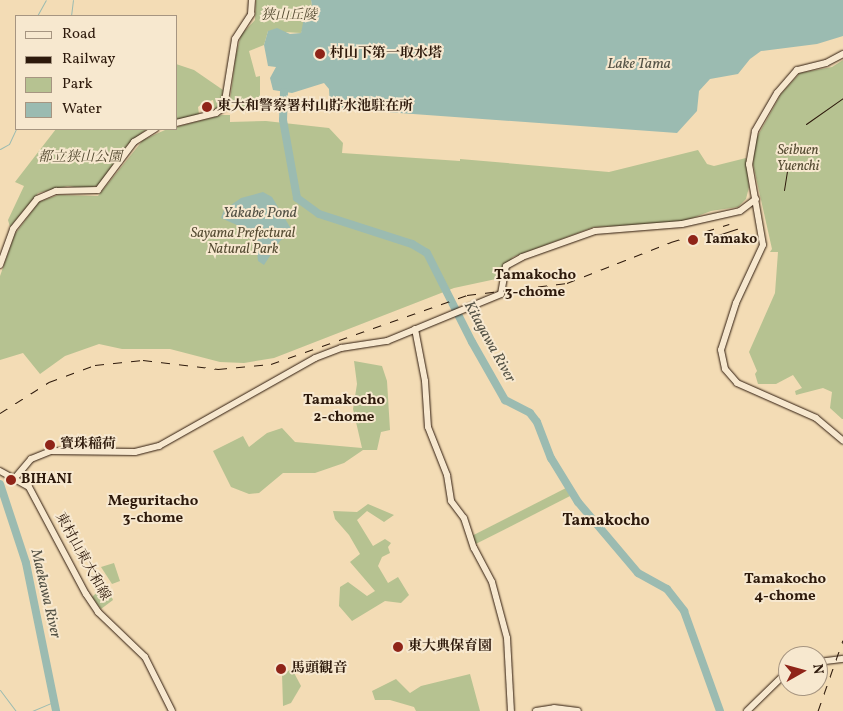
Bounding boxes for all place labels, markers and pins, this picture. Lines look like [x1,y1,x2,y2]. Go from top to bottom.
place label: 村山下第一取水塔 [330,46,442,62]
marker: 村山下第一取水塔 [314,48,326,60]
place label: 東大和警察署村山貯水池駐在所 [217,99,413,115]
marker: 東大和警察署村山貯水池駐在所 [201,101,213,113]
place label: Tamako [704,232,757,248]
marker: Tamako [686,233,700,247]
place label: 寳珠稲荷 [60,437,116,453]
marker: 寳珠稲荷 [44,439,56,451]
place label: BIHANI [21,472,72,488]
marker: BIHANI [5,474,17,486]
place label: 東大典保育園 [408,639,492,655]
marker: 東大典保育園 [392,641,404,653]
place label: 馬頭観音 [291,661,347,677]
marker: 馬頭観音 [275,663,287,675]

